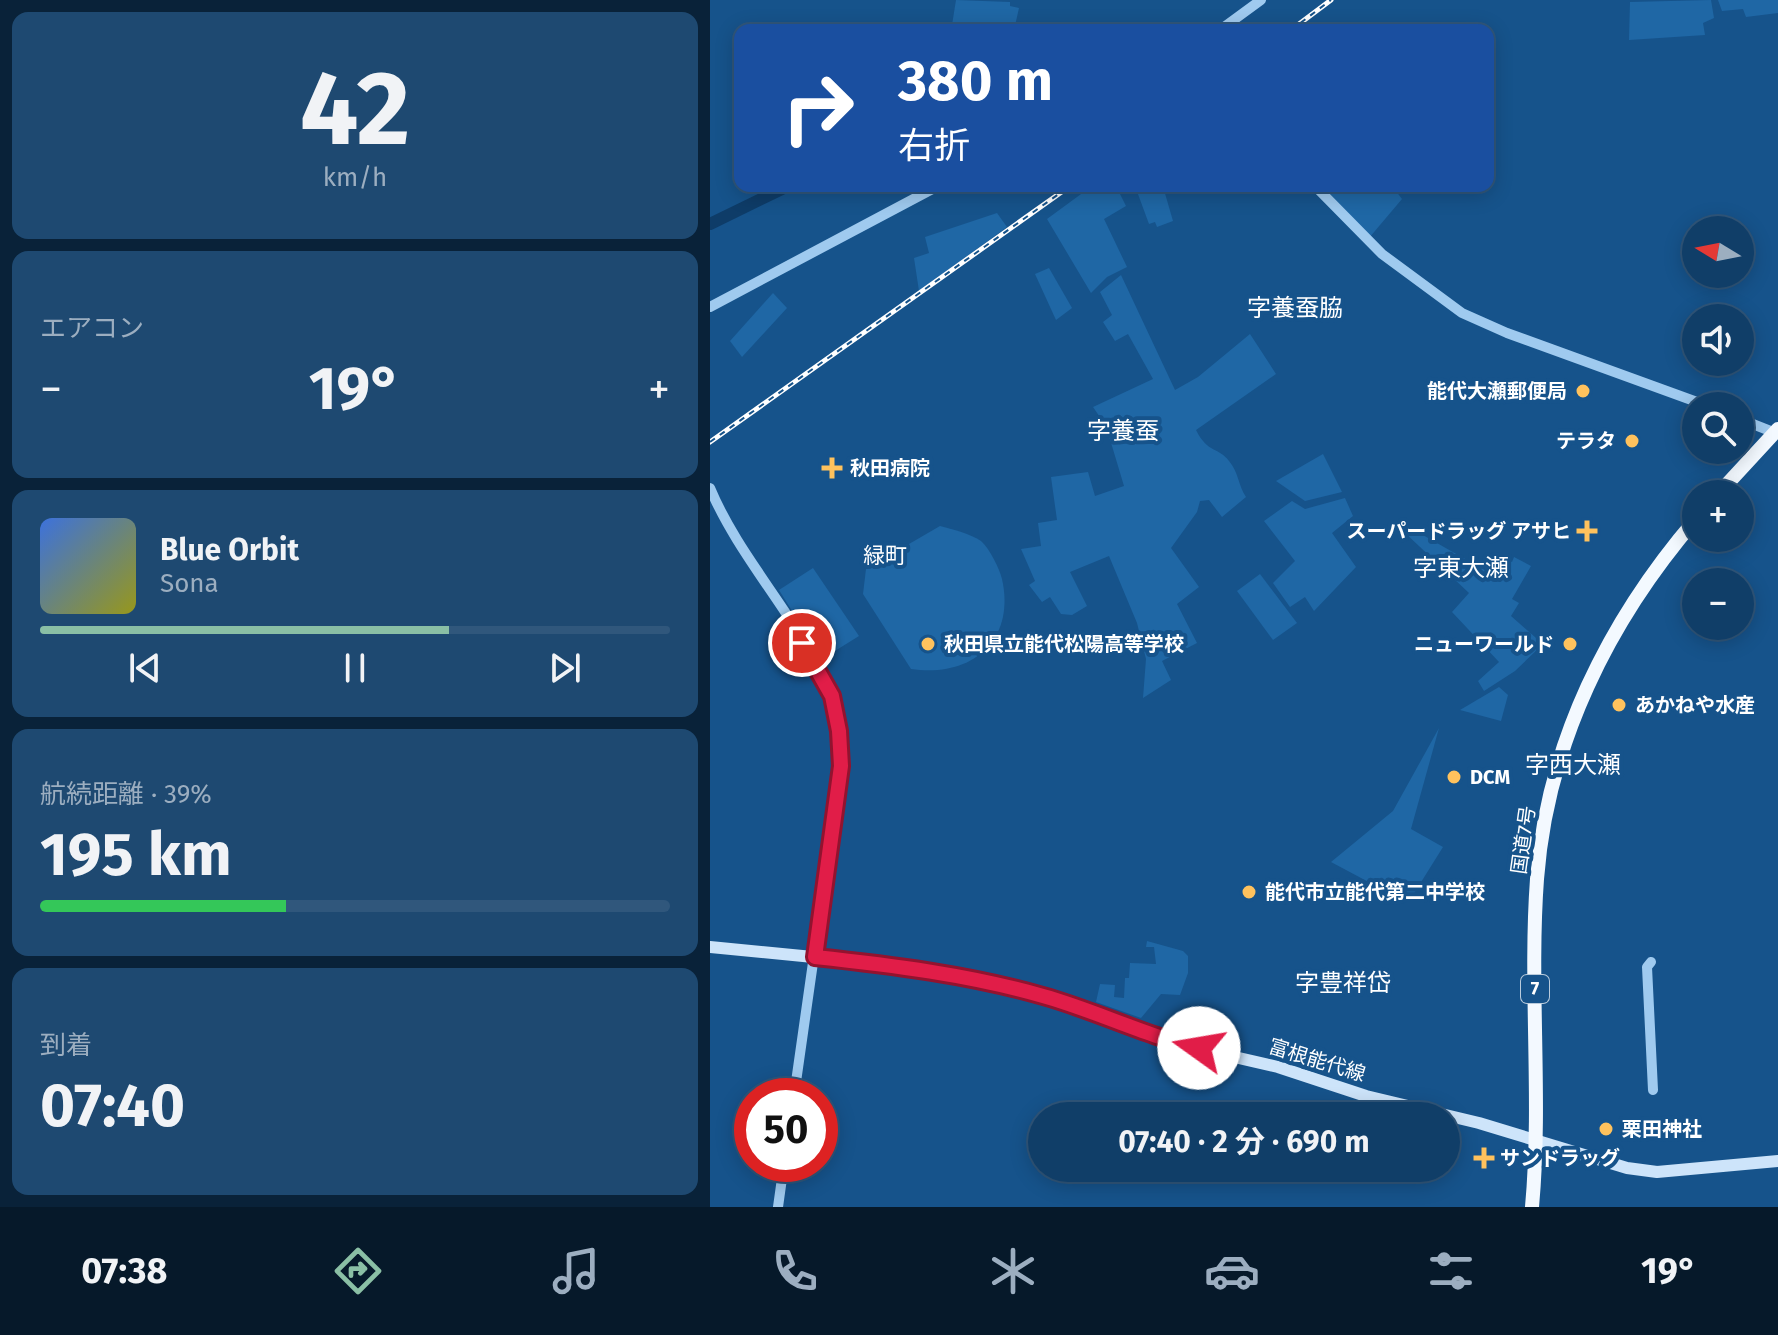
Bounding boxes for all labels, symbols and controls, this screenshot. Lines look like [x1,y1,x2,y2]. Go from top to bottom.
text: 42 [300,47,410,172]
text: 380 m [898,48,1053,115]
icon: right [766,56,870,160]
text: 右折 [898,124,970,168]
text: km/h [323,162,387,193]
north arrow [1682,216,1754,288]
map controls [1682,216,1754,640]
district label: 字養蚕脇 [1247,294,1343,322]
button: sound [1682,304,1754,376]
text: エアコン [40,313,144,344]
text: 19° [309,353,401,425]
text: − [40,363,62,416]
text: + [648,363,670,416]
place label: 能代大瀬郵便局 [1427,379,1567,403]
marker: 能代大瀬郵便局 [1574,382,1592,400]
button: search [1682,392,1754,464]
district label: 字養蚕 [1087,417,1159,445]
place label: テラタ [1556,429,1616,453]
marker: テラタ [1623,432,1641,450]
place label: 秋田病院 [850,456,930,480]
marker: 秋田病院 [821,457,843,479]
button: + [1682,480,1754,552]
place label: スーパードラッグ アサヒ [1346,519,1571,543]
marker: スーパードラッグ アサヒ [1578,522,1596,540]
text: Blue Orbit [160,532,299,568]
district label: 緑町 [863,542,907,569]
district label: 字東大瀬 [1413,554,1509,582]
text: Sona [160,568,219,599]
button: − [1682,568,1754,640]
pin [768,609,836,677]
icon: arrive [780,621,824,665]
place label: 秋田県立能代松陽高等学校 [944,632,1184,656]
place label: ニューワールド [1414,632,1554,656]
marker: 秋田県立能代松陽高等学校 [919,635,937,653]
marker: ニューワールド [1561,635,1579,653]
icon: previous [123,646,167,690]
icon: pause [333,646,377,690]
icon: next [543,646,587,690]
place label: あかねや水産 [1635,693,1755,717]
marker: あかねや水産 [1610,696,1628,714]
district label: 字西大瀬 [1525,751,1621,779]
place label: DCM [1470,765,1510,789]
marker: DCM [1445,768,1463,786]
text: 航続距離 · 39% [40,779,212,810]
street label: 国道7号 [1506,804,1540,876]
text: 195 km [40,819,232,891]
place label: 能代市立能代第二中学校 [1265,880,1485,904]
marker: 能代市立能代第二中学校 [1240,883,1258,901]
district label: 字豊祥岱 [1295,969,1391,997]
road number: 7 [1521,975,1549,1003]
position arrow [1157,1006,1241,1090]
text: 到着 [40,1030,92,1061]
street label: 富根能代線 [1266,1034,1368,1086]
text: 07:40 [40,1070,185,1142]
speed limit sign: 50 [734,1078,838,1182]
place label: 栗田神社 [1622,1117,1702,1141]
marker: 栗田神社 [1597,1120,1615,1138]
text: 07:40 · 2 分 · 690 m [1118,1124,1370,1160]
place label: サンドラッグ [1500,1146,1620,1170]
marker: サンドラッグ [1475,1149,1493,1167]
icon: directions [330,1243,386,1299]
icon: music [548,1243,604,1299]
icon: phone [767,1243,823,1299]
icon: climate [985,1243,1041,1299]
icon: car [1204,1243,1260,1299]
icon: filters [1423,1243,1479,1299]
text: 07:38 [81,1249,167,1293]
text: 19° [1641,1249,1697,1293]

